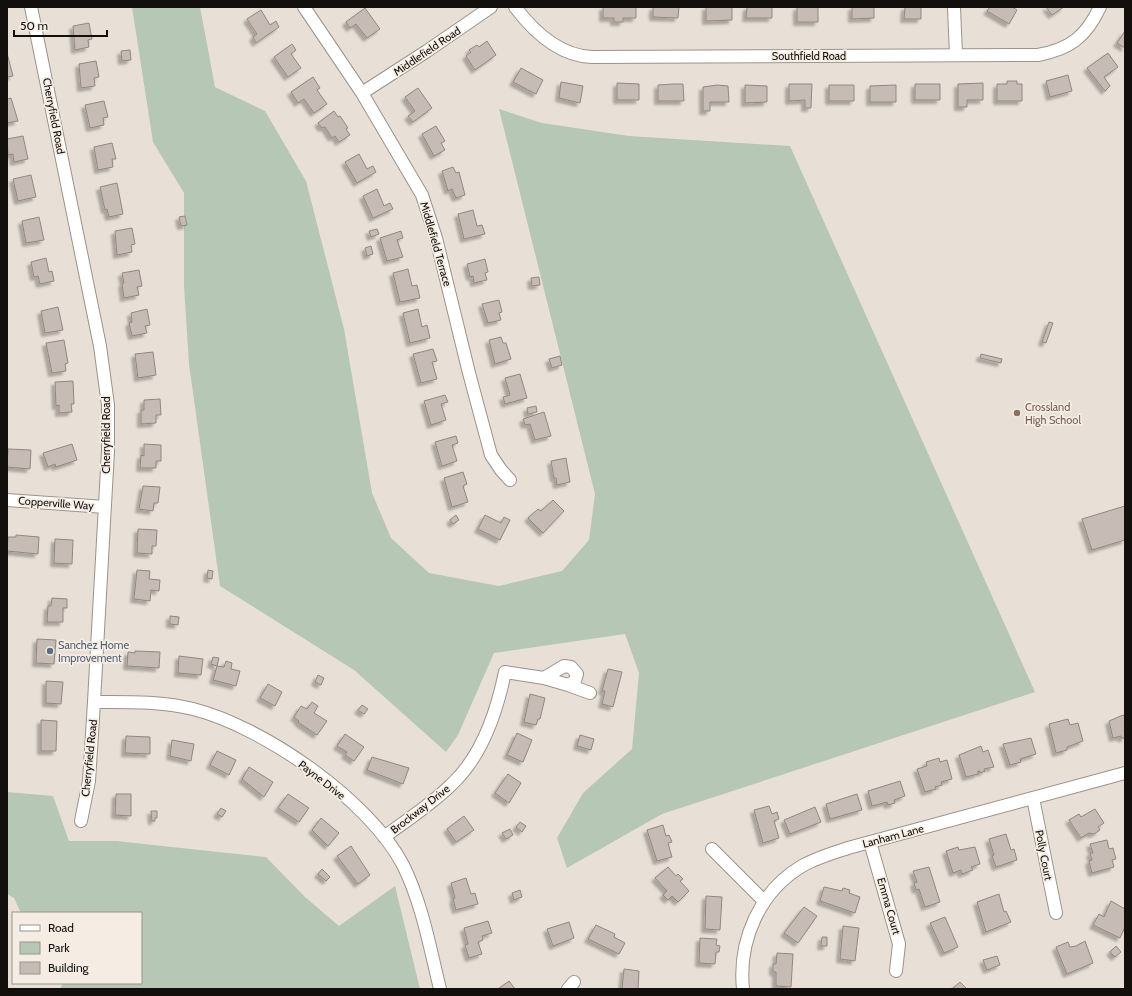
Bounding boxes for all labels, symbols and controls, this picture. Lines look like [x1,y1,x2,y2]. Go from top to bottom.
scale bar [14,12,107,38]
text: 50 m [20,18,48,33]
street label: Middlefield Road [391,23,463,79]
street label: Southfield Road [772,49,846,63]
street label: Cherryfield Road [40,77,68,155]
street label: Middlefield Terrace [417,200,455,288]
street label: Cherryfield Road [99,396,113,474]
place label: Crossland High School [1025,400,1081,427]
marker: Crossland High School [1012,408,1022,418]
street label: Copperville Way [18,493,95,513]
place label: Sanchez Home Improvement [58,638,129,665]
marker: Sanchez Home Improvement [45,646,55,656]
street label: Cherryfield Road [78,719,100,797]
street label: Payne Drive [296,757,349,803]
street label: Brockway Drive [388,781,453,837]
street label: Lanham Lane [861,821,926,851]
street label: Polly Court [1032,829,1056,882]
street label: Emma Court [874,876,904,936]
legend [12,912,142,984]
text: Road [48,920,74,935]
text: Park [48,940,70,955]
text: Building [48,960,90,975]

